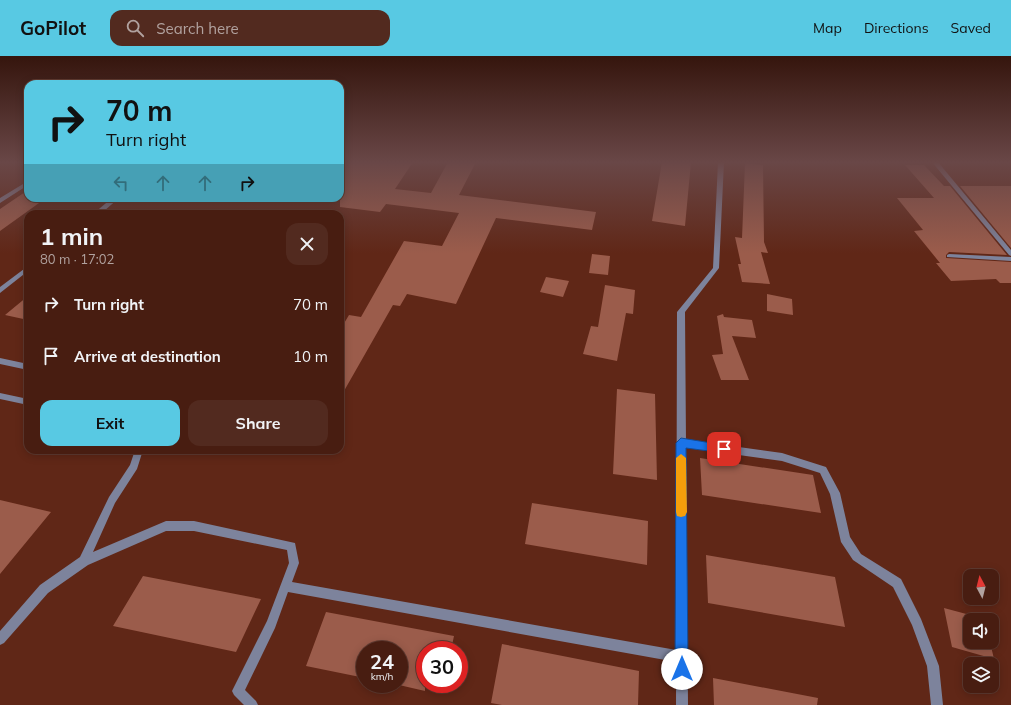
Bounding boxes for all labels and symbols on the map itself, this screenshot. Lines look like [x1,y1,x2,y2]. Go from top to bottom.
pin [707,432,741,466]
north arrow [963,569,999,605]
speed limit sign: 30 [416,641,468,693]
position arrow [661,648,703,690]

